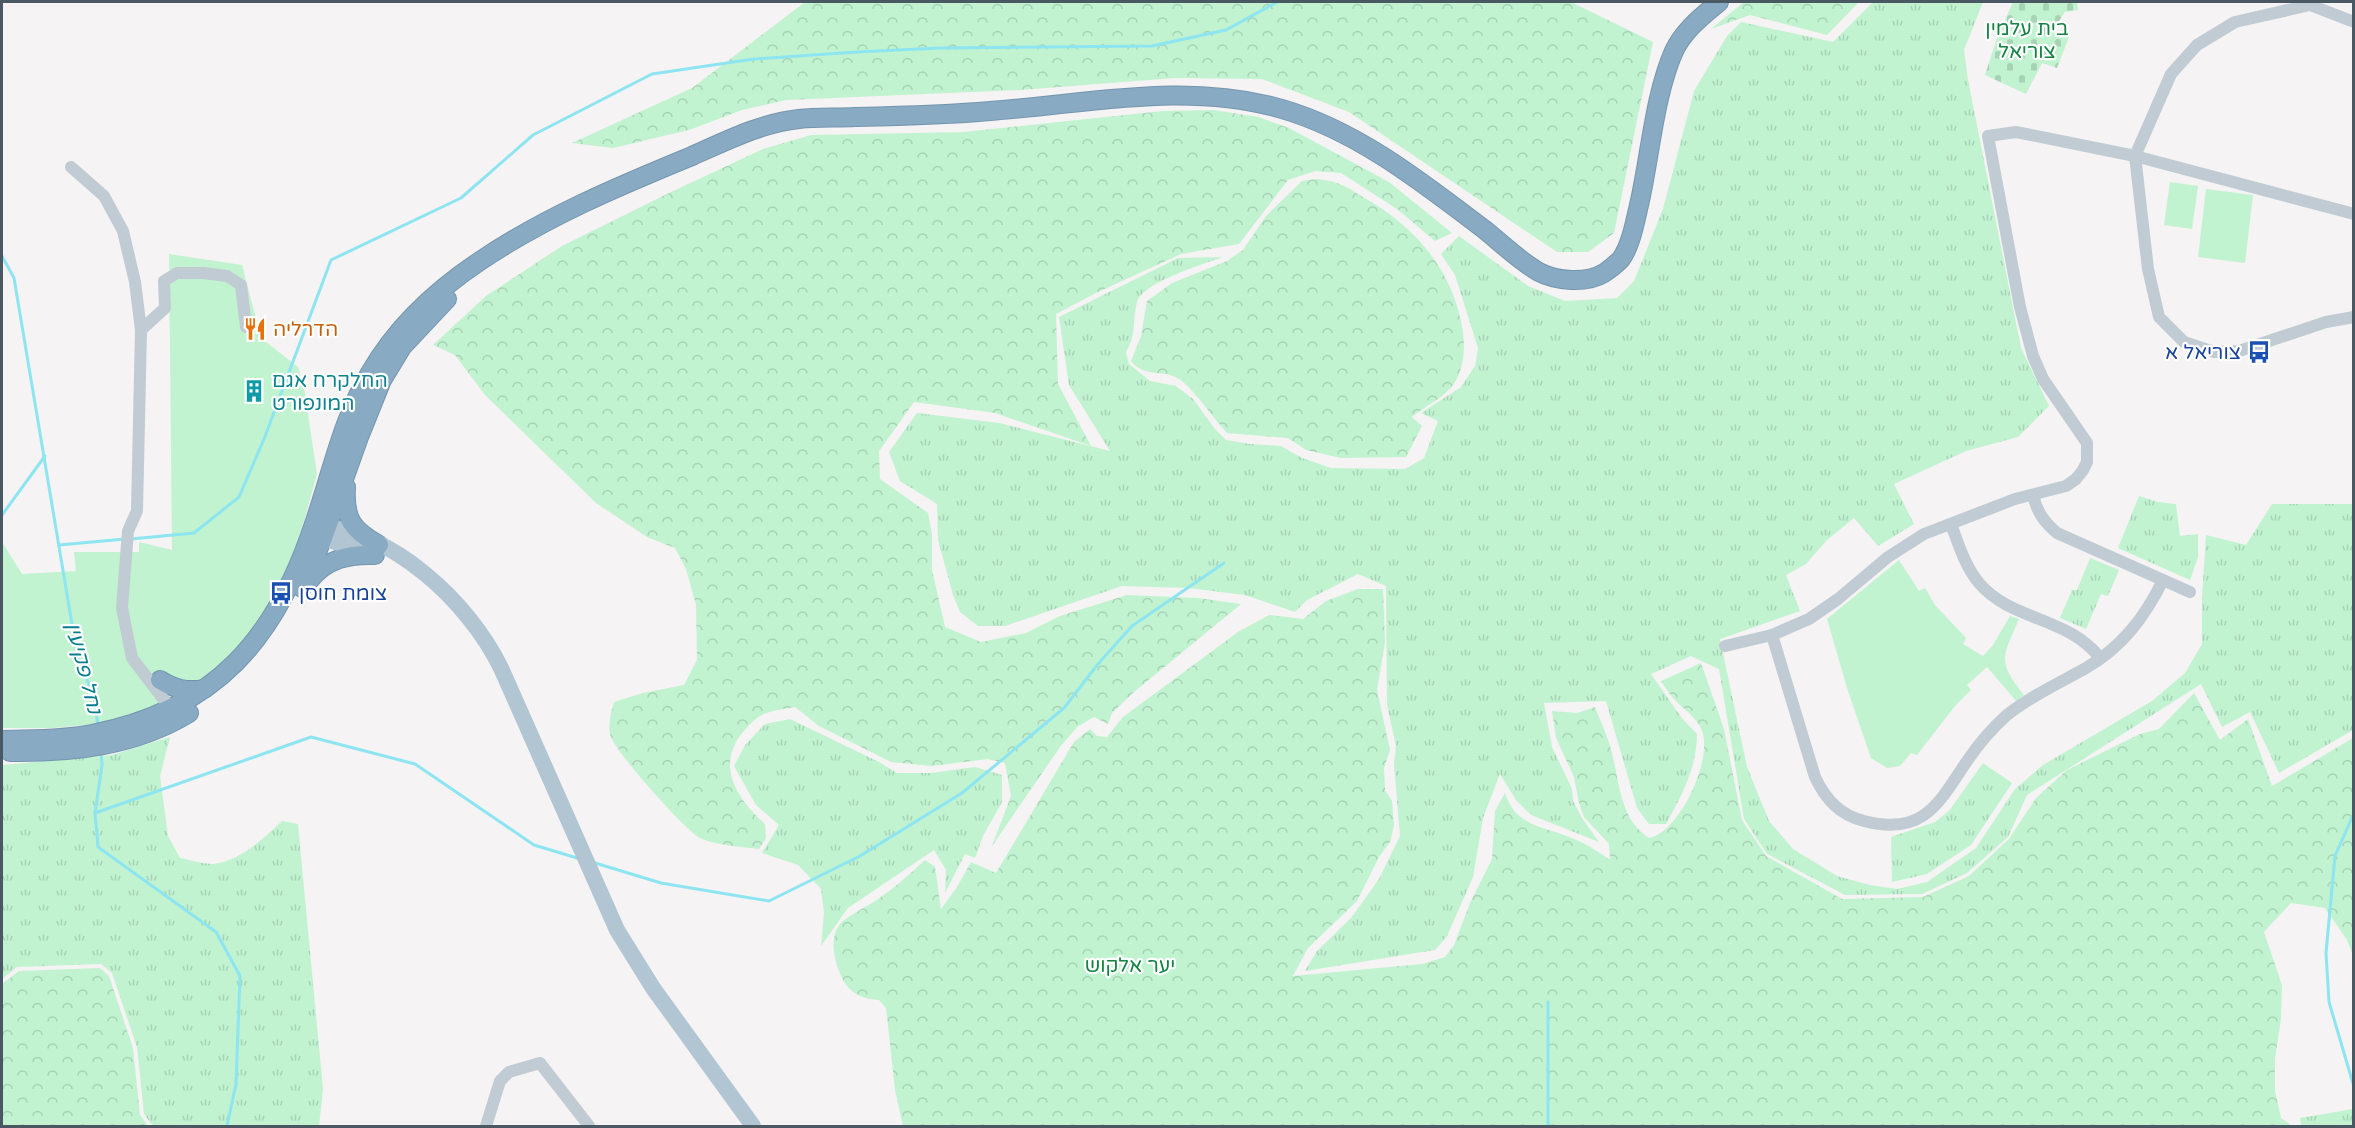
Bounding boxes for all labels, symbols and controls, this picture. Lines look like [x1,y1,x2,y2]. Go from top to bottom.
park label: בית עלמין צוריאל [1985,17,2069,64]
restaurant icon: הדרליה [242,316,268,342]
place label: הדרליה [273,318,338,342]
bus stop icon: צוריאל א [2246,339,2272,365]
place label: צוריאל א [2165,341,2241,365]
place label: החלקרח אגם המונפורט [272,369,388,416]
building icon: החלקרח אגם המונפורט [241,378,267,404]
bus stop icon: צומת חוסן [268,580,294,606]
place label: צומת חוסן [299,582,387,606]
water label: נחל פקיעין [60,620,107,718]
park label: יער אלקוש [1085,954,1175,978]

